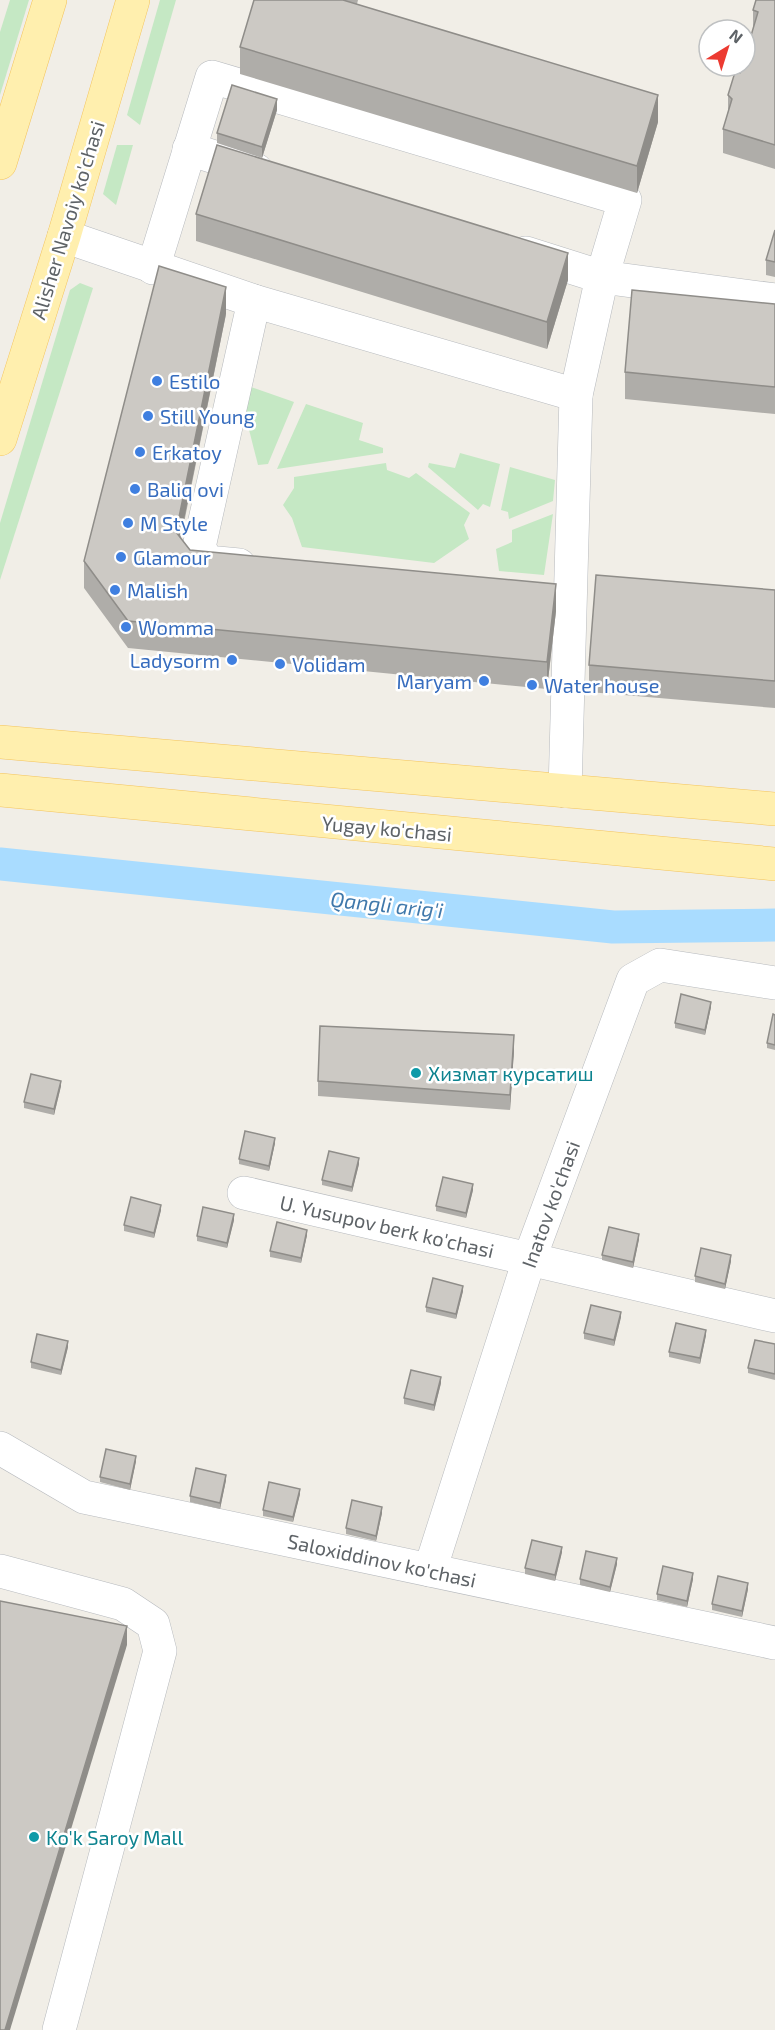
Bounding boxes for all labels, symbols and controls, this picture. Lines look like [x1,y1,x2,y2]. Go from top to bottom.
north arrow [697,18,757,78]
text: N [726,25,747,47]
street label: Alisher Navoiy ko'chasi [25,118,109,322]
place label: Estilo [169,369,220,393]
marker: Estilo [150,374,164,388]
place label: Still Young [160,404,255,428]
marker: Still Young [141,409,155,423]
place label: Erkatoy [152,440,222,464]
marker: Erkatoy [133,445,147,459]
place label: Baliq ovi [147,477,224,501]
marker: Baliq ovi [128,482,142,496]
place label: M Style [140,511,208,535]
marker: M Style [121,516,135,530]
place label: Glamour [133,545,211,569]
marker: Glamour [114,550,128,564]
place label: Malish [127,578,188,602]
marker: Malish [108,583,122,597]
place label: Womma [138,615,214,639]
marker: Womma [119,620,133,634]
place label: Ladysorm [130,648,220,672]
place label: Volidam [292,652,366,676]
marker: Ladysorm [225,653,239,667]
marker: Volidam [273,657,287,671]
place label: Maryam [396,669,472,693]
place label: Water house [544,673,659,697]
marker: Maryam [477,674,491,688]
marker: Water house [525,678,539,692]
street label: Yugay ko'chasi [321,810,453,846]
water label: Qangli arig'i [329,886,445,923]
place label: Хизмат курсатиш [428,1061,594,1086]
marker: Хизмат курсатиш [409,1066,423,1080]
street label: Inatov ko'chasi [516,1137,584,1271]
street label: U. Yusupov berk ko'chasi [278,1190,496,1262]
street label: Saloxiddinov ko'chasi [285,1528,479,1592]
place label: Ko'k Saroy Mall [46,1825,183,1849]
marker: Ko'k Saroy Mall [27,1830,41,1844]

